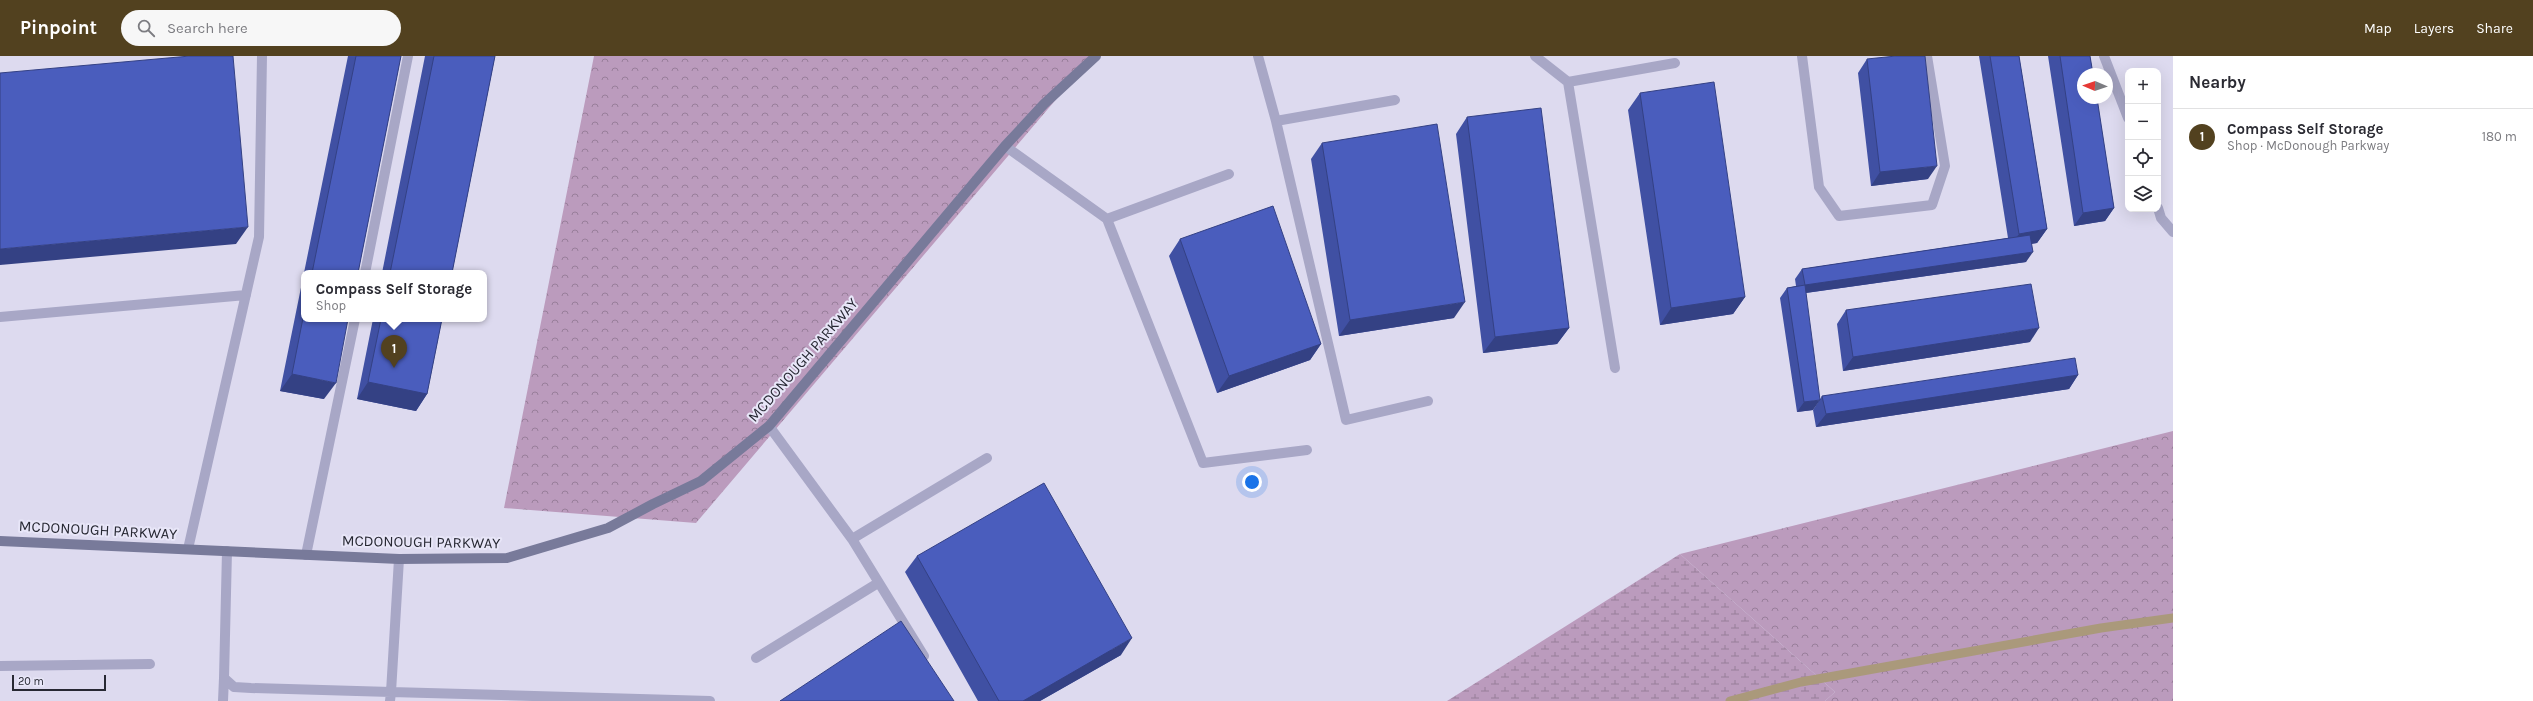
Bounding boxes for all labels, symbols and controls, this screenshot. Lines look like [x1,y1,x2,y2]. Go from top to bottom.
search box [121,10,401,46]
text: Pinpoint [20,17,97,39]
icon: search [135,17,157,39]
text: Search here [167,19,248,37]
text: Map [2364,20,2392,37]
text: Layers [2414,20,2454,37]
text: Share [2476,20,2513,37]
north arrow [2077,68,2113,104]
map controls [2125,68,2161,212]
button: + [2125,68,2161,104]
text: Nearby [2189,72,2246,92]
button: − [2125,104,2161,140]
text: Compass Self Storage [2227,120,2383,138]
text: 1 [2200,129,2204,144]
text: 180 m [2482,129,2517,144]
text: Shop · McDonough Parkway [2227,138,2389,153]
button: locate [2125,140,2161,176]
button: layers [2125,176,2161,212]
popup [301,270,487,322]
text: Compass Self Storage [316,280,472,298]
street label: MCDONOUGH PARKWAY [744,294,862,426]
text: Shop [316,298,346,313]
pin: 1 [381,335,407,368]
your location [1242,472,1262,492]
street label: MCDONOUGH PARKWAY [18,517,178,543]
street label: MCDONOUGH PARKWAY [342,532,501,552]
scale bar [12,673,106,692]
text: 20 m [18,675,44,688]

